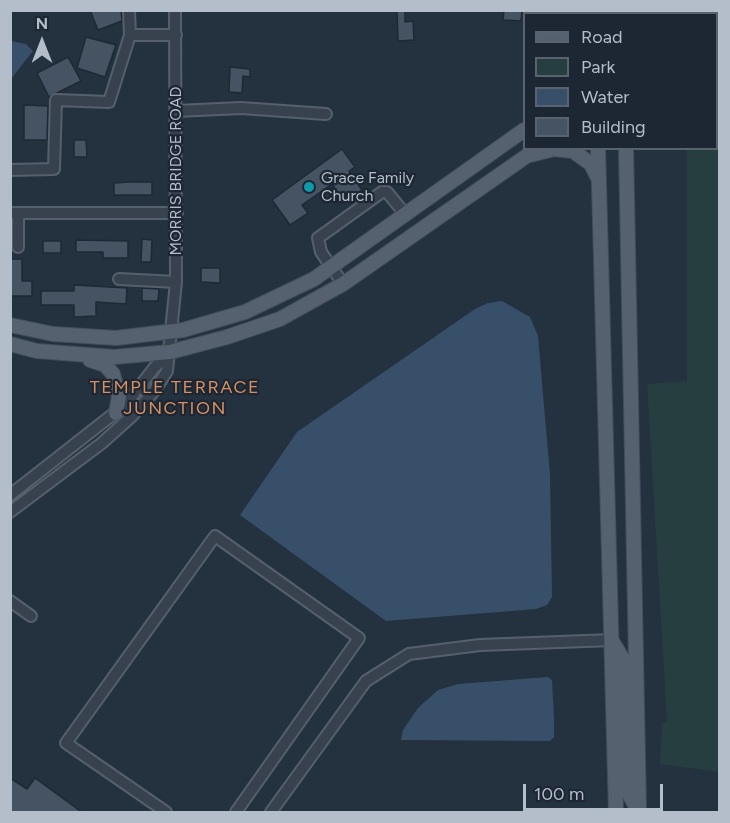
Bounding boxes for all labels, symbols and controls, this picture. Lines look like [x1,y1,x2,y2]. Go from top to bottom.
north arrow [12,12,72,72]
legend [523,12,718,150]
text: N [36,14,48,33]
text: Road [581,26,622,48]
text: Park [581,56,615,78]
street label: MORRIS BRIDGE ROAD [166,86,186,256]
text: Water [581,86,629,108]
text: Building [581,116,646,138]
place label: Grace Family Church [321,168,414,206]
marker: Grace Family Church [302,180,316,194]
district label: TEMPLE TERRACE JUNCTION [90,377,260,420]
scale bar [526,772,666,810]
text: 100 m [534,783,584,805]

